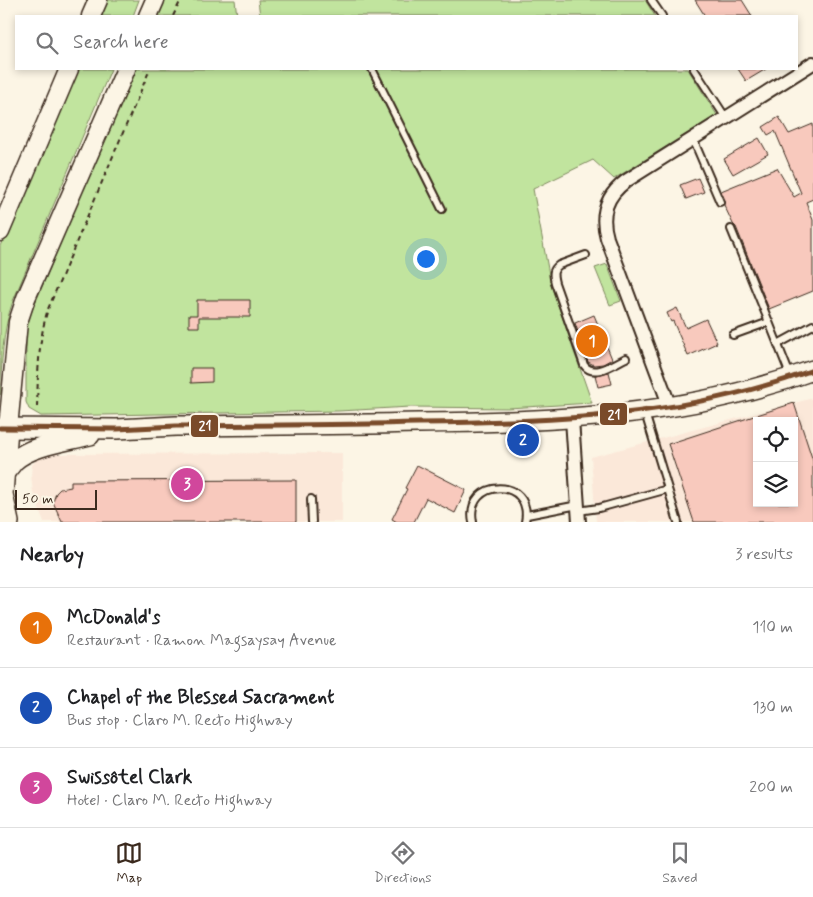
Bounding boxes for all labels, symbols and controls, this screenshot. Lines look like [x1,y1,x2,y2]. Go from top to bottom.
search box [15,15,798,70]
icon: search [33,29,61,57]
text: Search here [73,30,169,55]
your location [413,246,439,272]
pin: 1 [576,322,608,360]
line badge: 21 [599,402,628,426]
text: 21 [608,406,620,424]
line badge: 21 [190,414,219,438]
text: 21 [199,417,211,435]
map controls [753,417,798,507]
button: locate [753,417,798,462]
pin: 2 [507,421,539,459]
button: layers [753,462,798,507]
pin: 3 [171,465,203,503]
scale bar [15,487,98,510]
text: 50 m [22,490,53,508]
text: Nearby [20,541,84,569]
text: 3 results [735,544,793,565]
text: McDonald's [67,605,160,630]
text: 1 [32,617,40,638]
text: 110 m [752,617,793,638]
text: Restaurant · Ramon Magsaysay Avenue [67,630,337,651]
text: Chapel of the Blessed Sacrament [67,685,334,710]
text: 2 [32,697,40,718]
text: 130 m [752,697,793,718]
text: Bus stop · Claro M. Recto Highway [67,710,293,731]
text: Swissôtel Clark [67,765,192,790]
text: 3 [32,777,40,798]
text: 200 m [749,777,793,798]
text: Hotel · Claro M. Recto Highway [67,790,272,811]
tab: Map [115,839,143,887]
tab: Directions [374,839,432,887]
tab: Saved [662,839,698,887]

